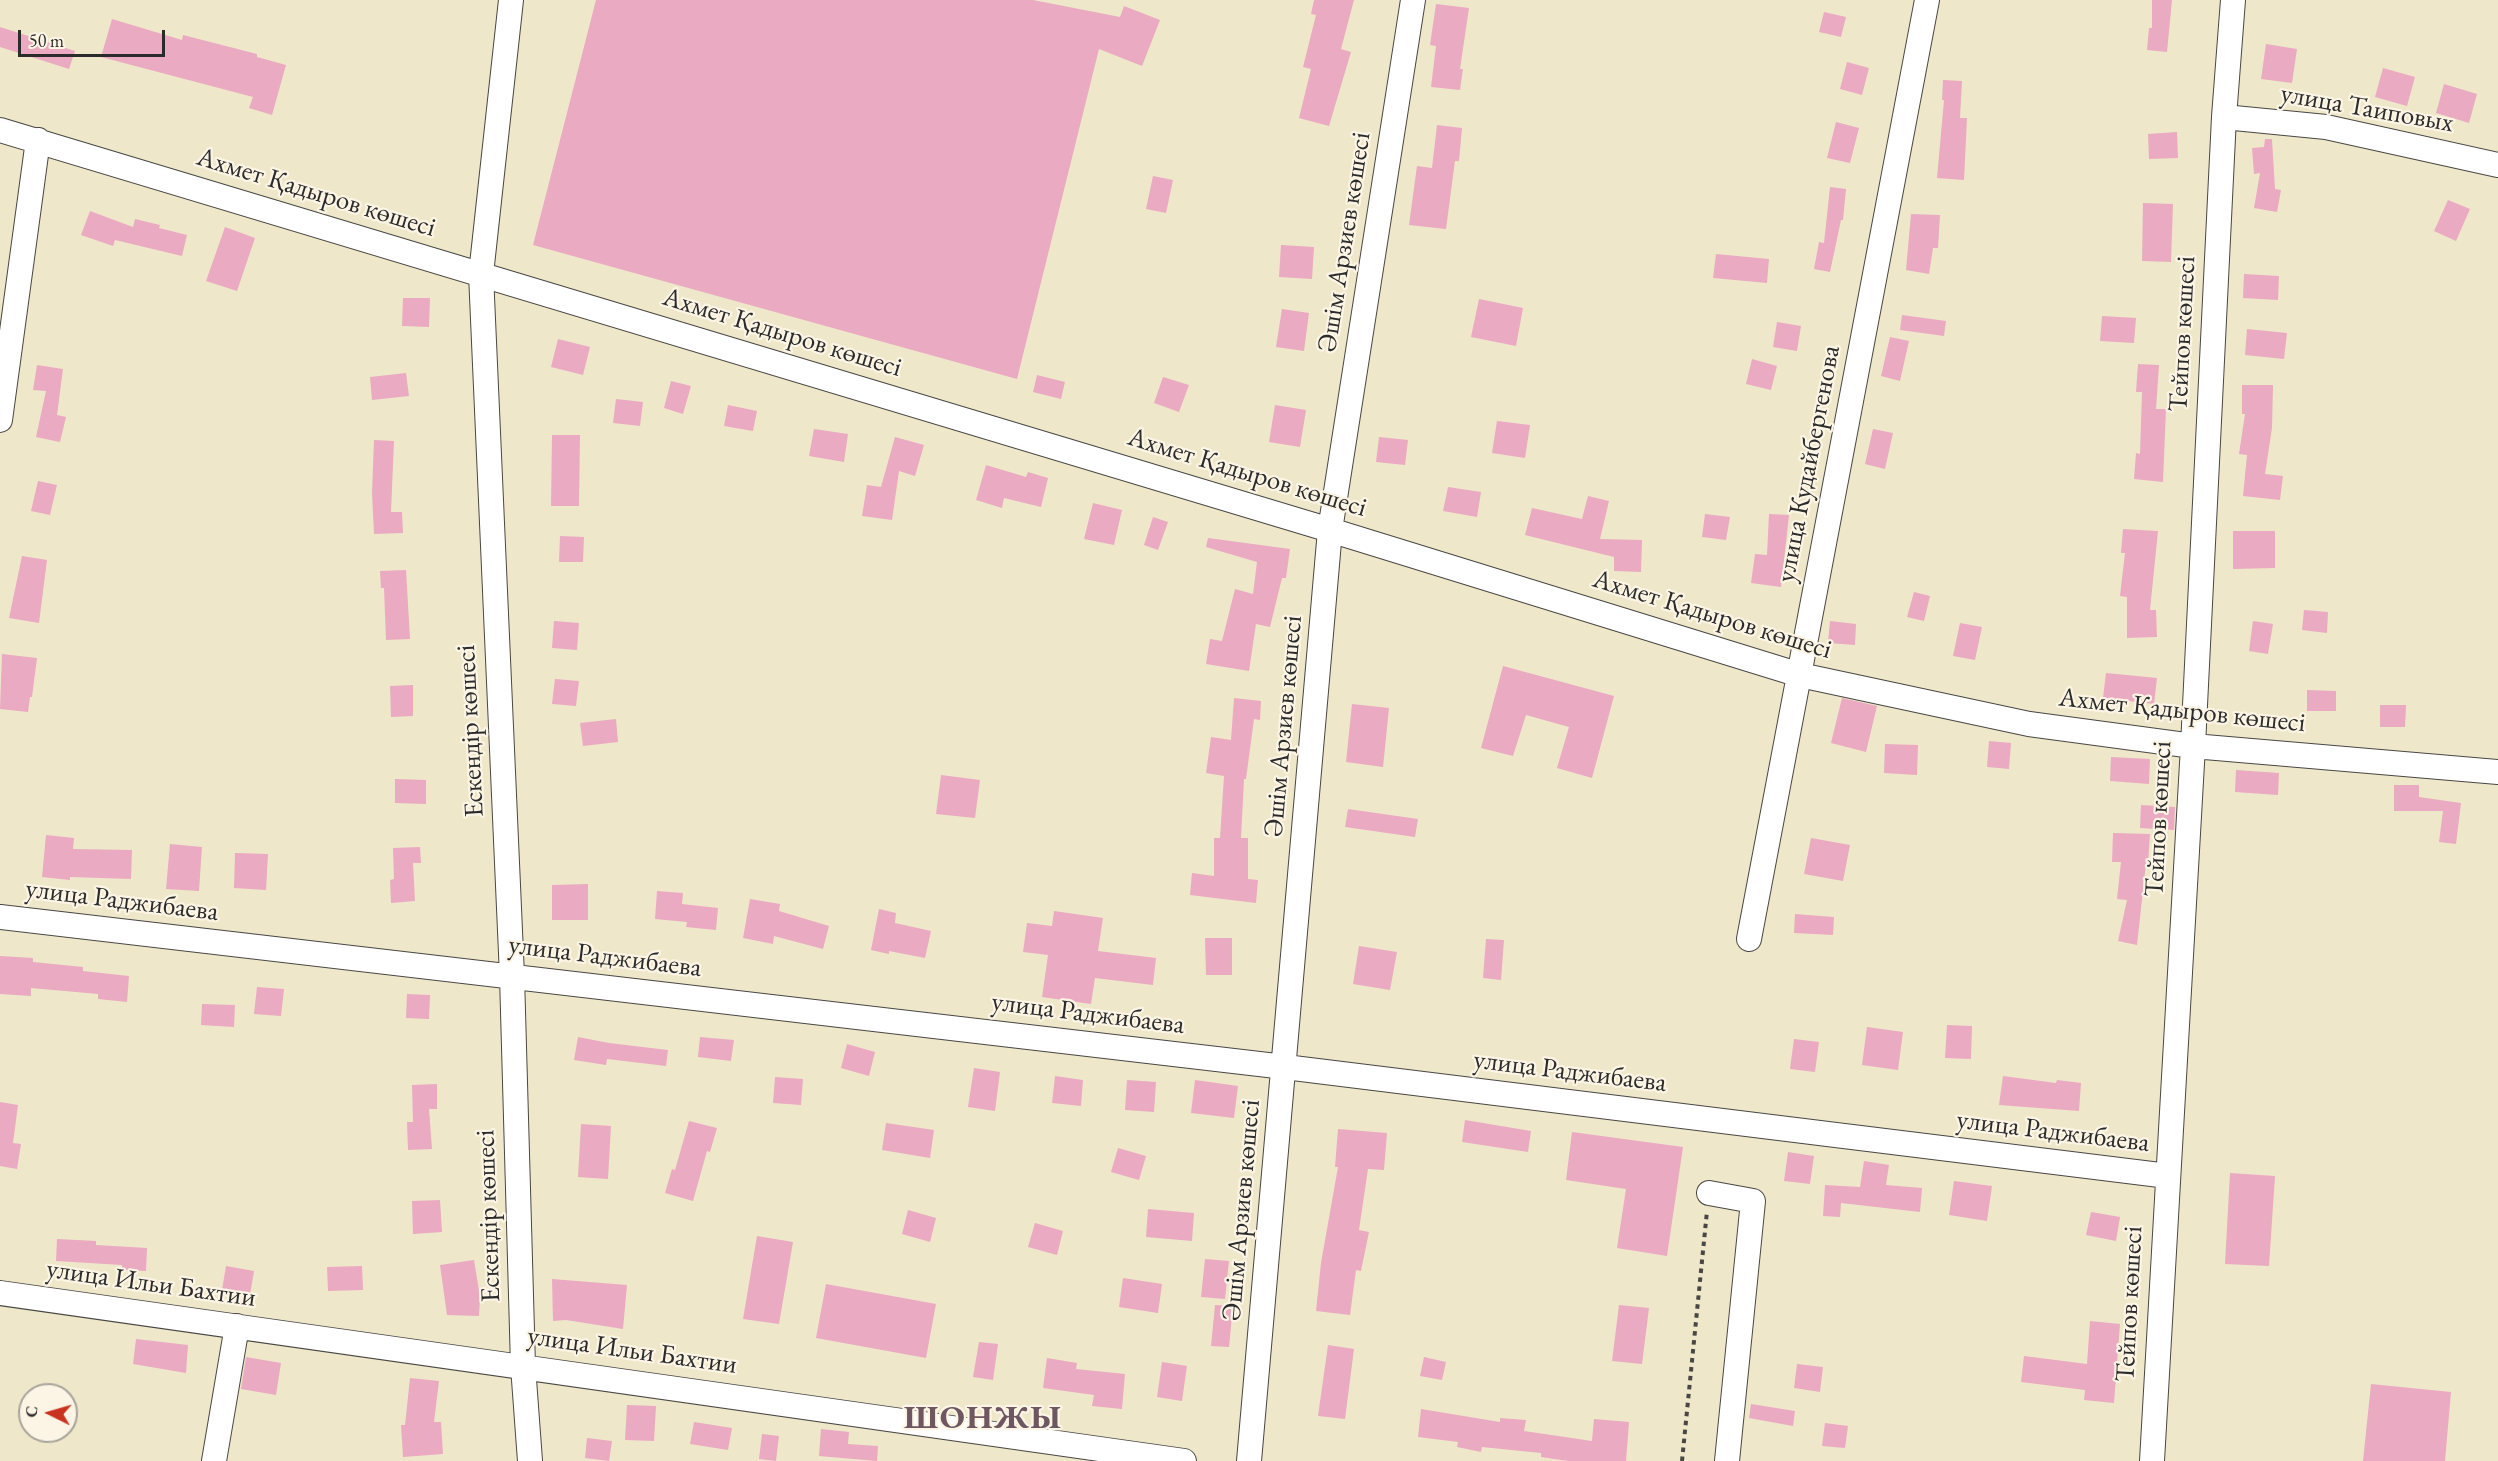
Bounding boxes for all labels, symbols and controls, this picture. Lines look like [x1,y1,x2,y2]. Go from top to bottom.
scale bar [21,18,168,56]
text: 50 m [29,29,64,52]
street label: улица Таиповых [2278,78,2456,140]
street label: Әшім Арзиев көшесі [1312,130,1378,354]
street label: Ахмет Қадыров көшесі [193,141,439,245]
street label: Тейпов көшесі [2163,255,2203,413]
street label: Ахмет Қадыров көшесі [659,281,905,385]
street label: улица Кудайбергенова [1770,343,1848,585]
street label: Ахмет Қадыров көшесі [1124,421,1370,525]
street label: Ахмет Қадыров көшесі [1589,563,1835,667]
street label: Әшім Арзиев көшесі [1258,614,1310,838]
street label: Ескендір көшесі [450,644,492,818]
street label: Ахмет Қадыров көшесі [2057,682,2307,740]
street label: Тейпов көшесі [2139,740,2179,898]
street label: улица Раджибаева [24,873,220,929]
street label: улица Раджибаева [507,929,703,985]
street label: улица Раджибаева [990,986,1186,1042]
street label: улица Раджибаева [1472,1044,1668,1100]
street label: Әшім Арзиев көшесі [1216,1098,1268,1322]
street label: улица Раджибаева [1955,1104,2151,1160]
street label: Ескендір көшесі [470,1129,508,1303]
street label: Тейпов көшесі [2110,1225,2150,1383]
street label: улица Ильи Бахтии [44,1253,258,1315]
street label: улица Ильи Бахтии [525,1320,739,1382]
north arrow [18,1383,78,1443]
district label: ШОНЖЫ [904,1399,1062,1439]
text: С [21,1405,43,1418]

